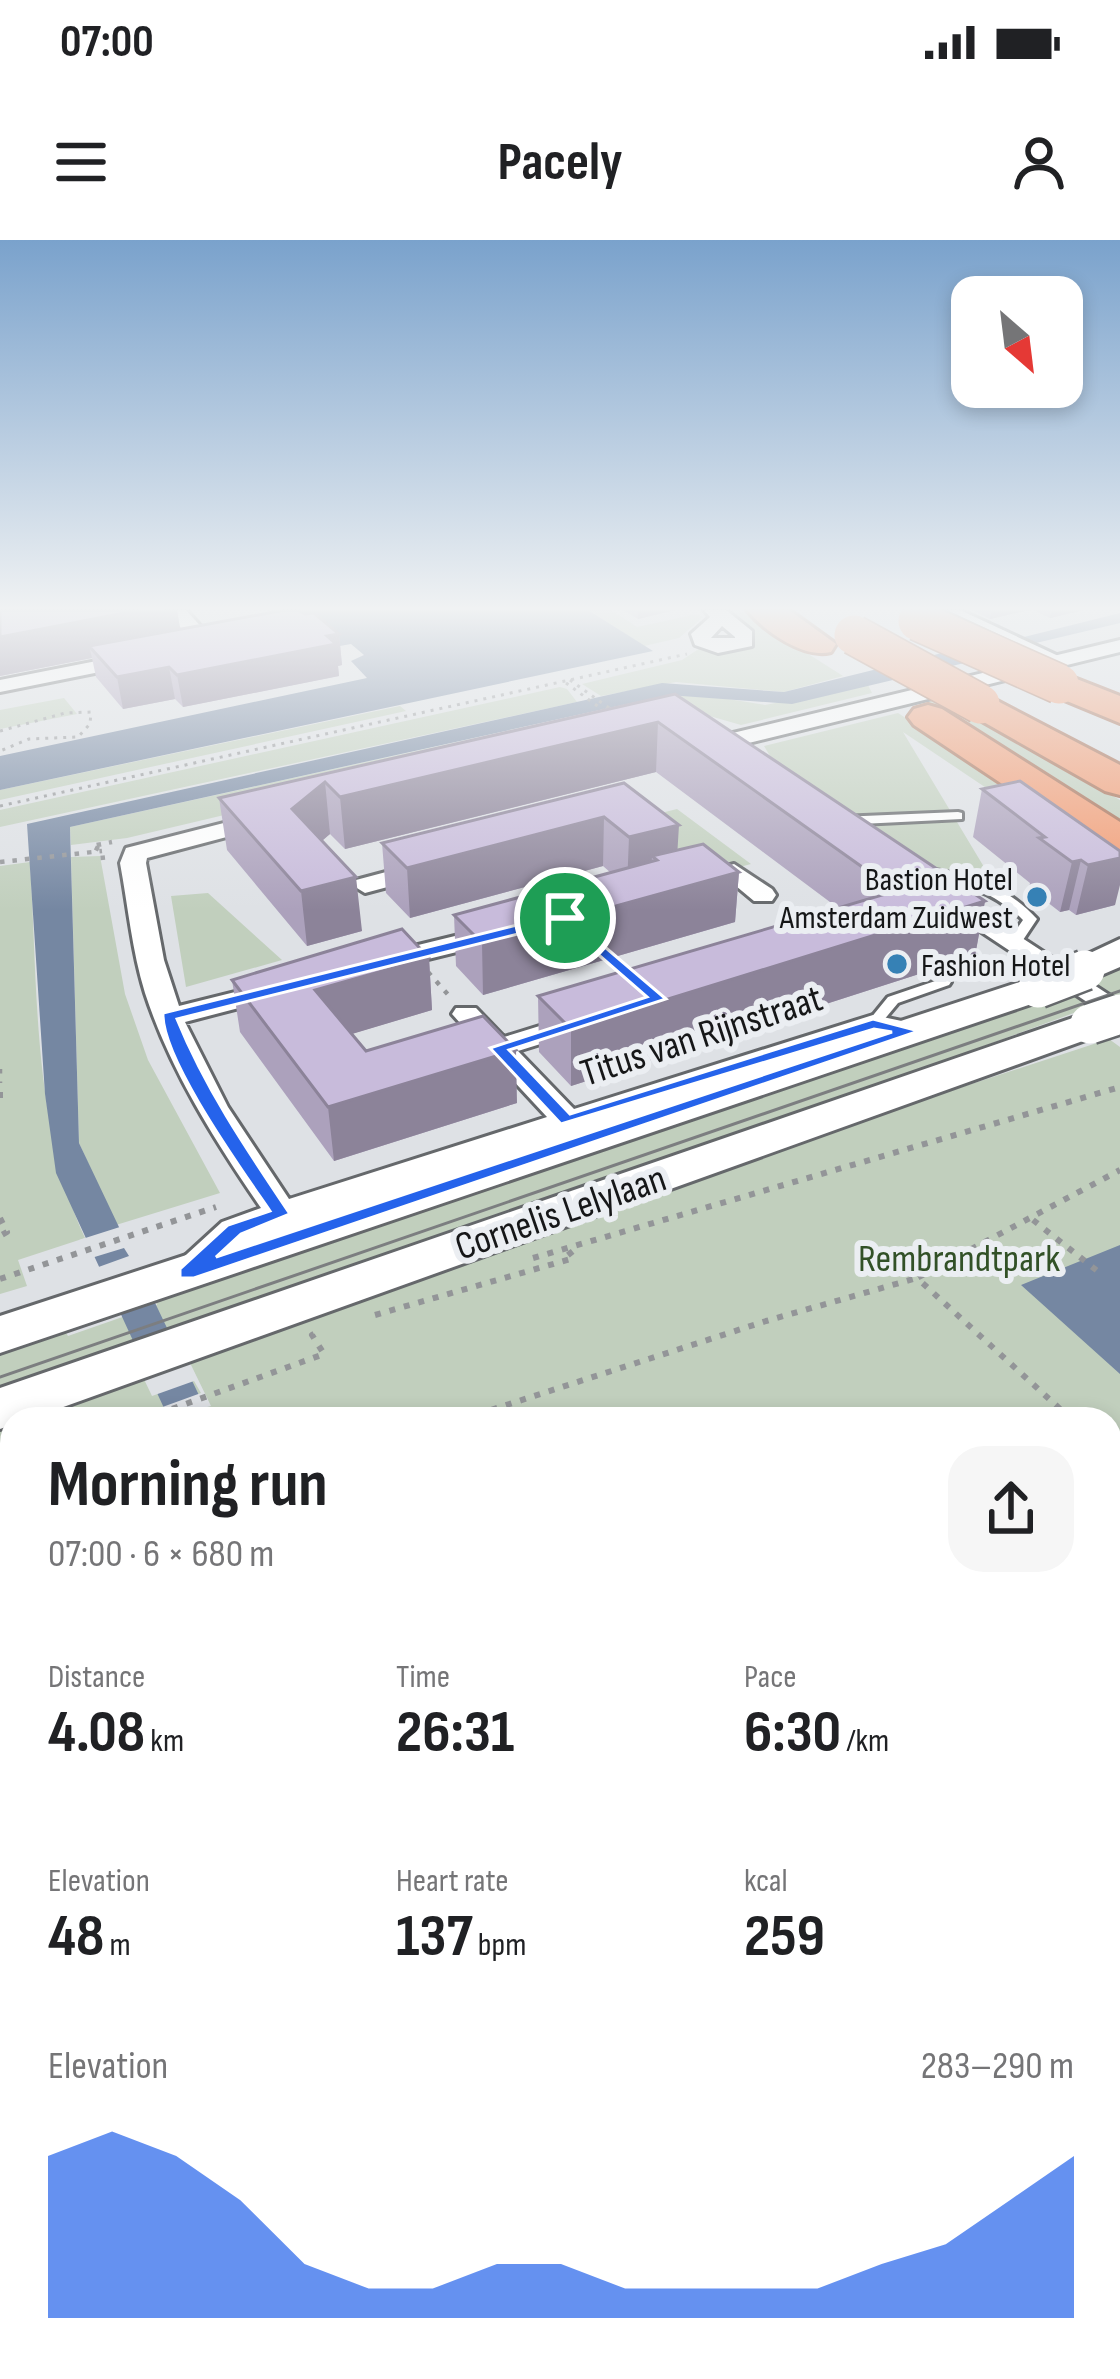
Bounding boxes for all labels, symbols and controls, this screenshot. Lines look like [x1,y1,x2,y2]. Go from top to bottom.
text: 07:00 [60,15,154,70]
icon: menu [48,129,114,195]
icon: person [1006,129,1072,195]
text: Pacely [497,130,623,195]
north arrow [951,276,1083,408]
map controls [951,276,1083,408]
place label: Bastion Hotel Amsterdam Zuidwest [779,860,1013,938]
pin [514,867,616,969]
marker: Bastion Hotel Amsterdam Zuidwest [1024,884,1050,910]
icon: arrive [532,885,598,951]
place label: Fashion Hotel [921,946,1070,986]
marker: Fashion Hotel [884,951,910,977]
street label: Titus van Rijnstraat [575,975,829,1098]
street label: Cornelis Lelylaan [449,1155,672,1271]
park label: Rembrandtpark [858,1236,1060,1283]
text: Morning run [48,1446,328,1525]
button: share [948,1446,1074,1572]
text: 07:00 · 6 × 680 m [48,1531,274,1578]
text: Distance [48,1657,145,1697]
text: Time [396,1657,450,1697]
text: Pace [744,1657,797,1697]
text: 4.08 [48,1697,145,1769]
text: 26:31 [396,1697,514,1769]
text: 6:30 [744,1697,841,1769]
text: km [145,1721,184,1761]
text: /km [841,1721,889,1761]
text: Elevation [48,1861,150,1901]
text: Heart rate [396,1861,509,1901]
text: kcal [744,1861,788,1901]
text: 48 [48,1901,104,1973]
text: 137 [396,1901,473,1973]
text: 259 [744,1901,825,1973]
text: m [104,1925,131,1965]
text: bpm [473,1925,526,1965]
text: Elevation [48,2043,168,2090]
text: 283–290 m [921,2043,1074,2090]

